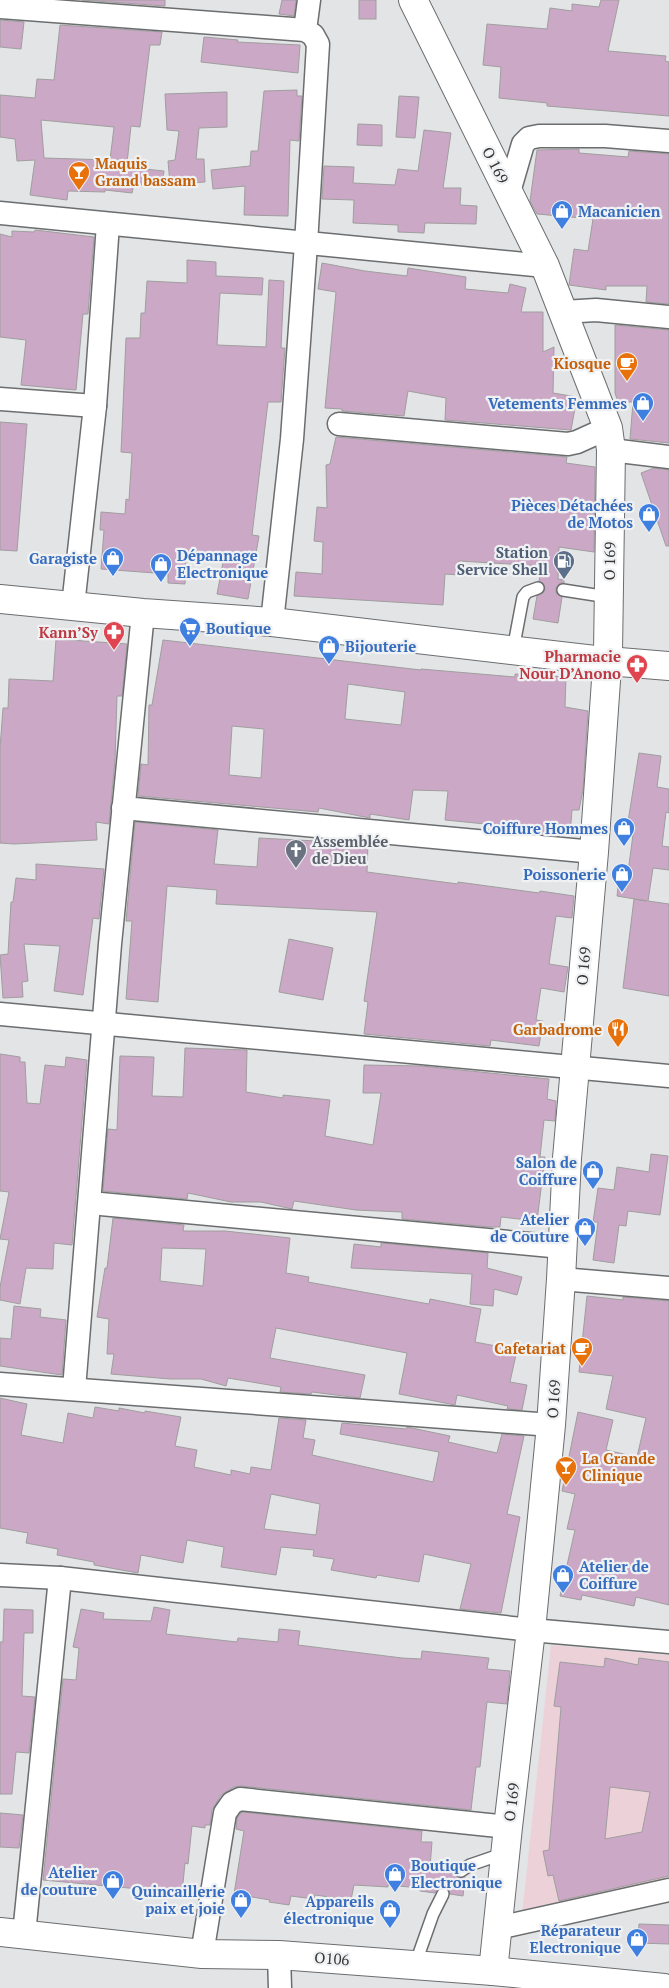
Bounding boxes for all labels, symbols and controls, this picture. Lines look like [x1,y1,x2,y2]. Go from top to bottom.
street label: O 169 [478,143,514,187]
place label: Maquis Grand bassam [95,153,196,190]
bar icon: Maquis Grand bassam [67,160,91,191]
shop icon: Macanicien [550,199,574,230]
place label: Macanicien [578,201,661,221]
cafe icon: Kiosque [615,351,639,382]
place label: Kiosque [553,353,611,373]
shop icon: Vetements Femmes [631,391,655,422]
place label: Vetements Femmes [488,393,627,413]
place label: Pièces Détachées de Motos [511,495,633,532]
shop icon: Pièces Détachées de Motos [637,502,661,533]
street label: O 169 [599,541,619,581]
place label: Station Service Shell [457,542,548,579]
place label: Dépannage Electronique [177,545,268,582]
shop icon: Garagiste [101,546,125,577]
place label: Garagiste [29,548,97,568]
fuel station icon: Station Service Shell [552,549,576,580]
shop icon: Dépannage Electronique [149,552,173,583]
supermarket icon: Boutique [178,616,202,647]
place label: Boutique [206,618,271,638]
pharmacy icon: Kann’Sy [102,620,126,651]
place label: Kann’Sy [39,622,99,642]
shop icon: Bijouterie [317,634,341,665]
place label: Bijouterie [345,636,416,656]
place label: Pharmacie Nour D’Anono [519,646,621,683]
pharmacy icon: Pharmacie Nour D’Anono [625,653,649,684]
shop icon: Coiffure Hommes [612,816,636,847]
place label: Coiffure Hommes [483,818,608,838]
place label: Assemblée de Dieu [312,831,388,868]
church icon: Assemblée de Dieu [284,838,308,869]
shop icon: Poissonerie [610,862,634,893]
place label: Poissonerie [523,864,606,884]
street label: O 169 [571,946,595,986]
restaurant icon: Garbadrome [606,1017,630,1048]
place label: Garbadrome [513,1019,602,1039]
place label: Salon de Coiffure [516,1152,577,1189]
shop icon: Salon de Coiffure [581,1159,605,1190]
place label: Atelier de Couture [490,1209,570,1246]
shop icon: Atelier de Couture [573,1216,597,1247]
cafe icon: Cafetariat [570,1336,594,1367]
place label: Cafetariat [494,1338,566,1358]
street label: O 169 [542,1379,564,1419]
place label: La Grande Clinique [582,1448,655,1485]
bar icon: La Grande Clinique [554,1455,578,1486]
place label: Atelier de Coiffure [579,1556,649,1593]
shop icon: Atelier de Coiffure [551,1563,575,1594]
street label: O 169 [499,1782,523,1822]
place label: Boutique Electronique [411,1855,502,1892]
place label: Atelier de couture [21,1862,98,1899]
shop icon: Boutique Electronique [383,1862,407,1893]
shop icon: Atelier de couture [101,1869,125,1900]
place label: Quincaillerie paix et joie [132,1881,225,1918]
shop icon: Quincaillerie paix et joie [229,1888,253,1919]
place label: Appareils électronique [284,1891,374,1928]
shop icon: Appareils électronique [378,1898,402,1929]
place label: Réparateur Electronique [530,1920,622,1957]
shop icon: Réparateur Electronique [625,1927,649,1958]
street label: O106 [314,1947,350,1969]

